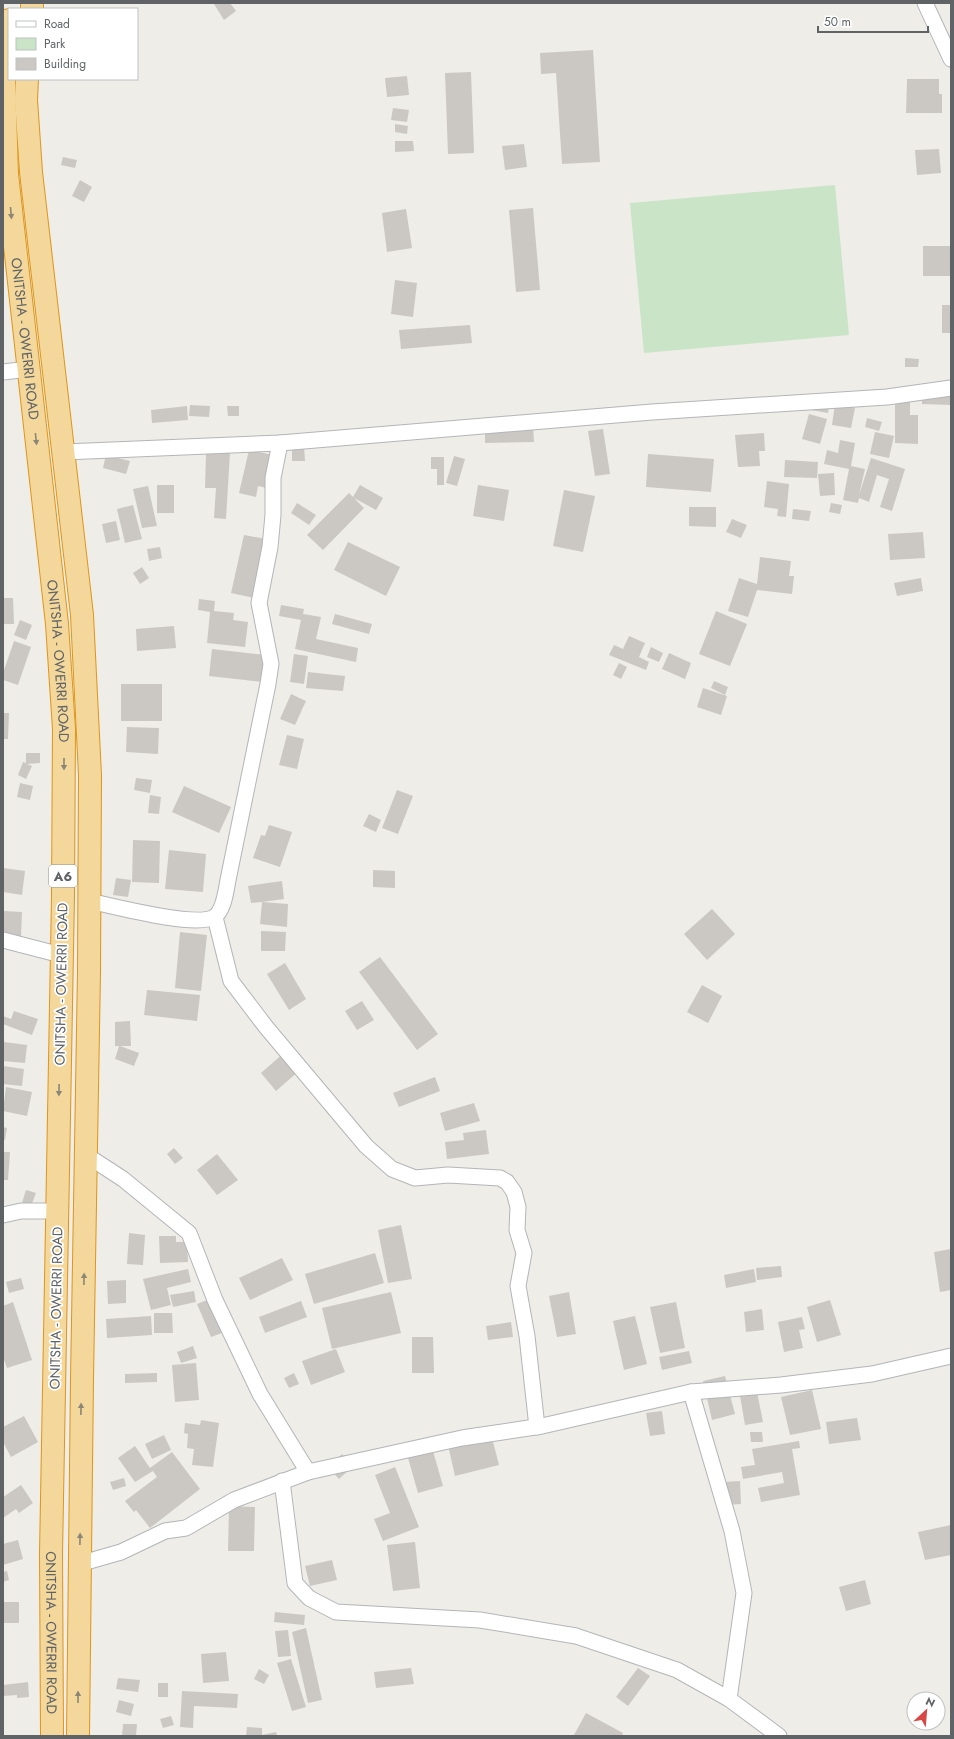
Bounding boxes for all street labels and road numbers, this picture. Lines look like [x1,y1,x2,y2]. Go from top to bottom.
street label: ONITSHA - OWERRI ROAD [6,257,44,421]
street label: ONITSHA - OWERRI ROAD [42,579,74,742]
road number: A6 [49,865,77,887]
street label: ONITSHA - OWERRI ROAD [50,902,72,1066]
street label: ONITSHA - OWERRI ROAD [45,1226,67,1390]
street label: ONITSHA - OWERRI ROAD [41,1551,62,1714]

